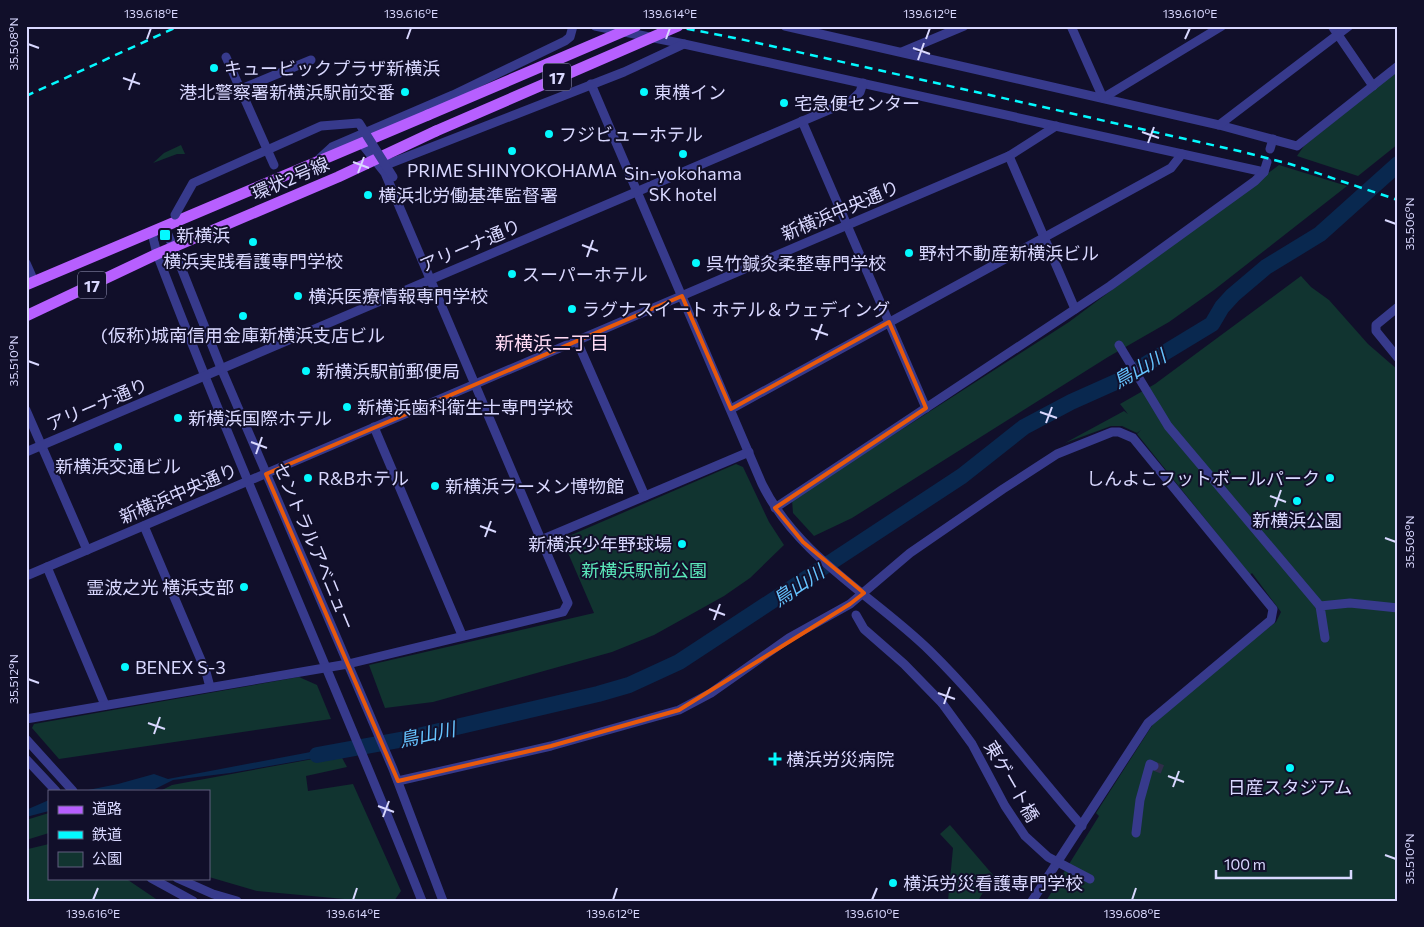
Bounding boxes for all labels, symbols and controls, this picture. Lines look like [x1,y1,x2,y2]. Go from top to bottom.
text: 139.618°E [124,6,178,20]
text: 139.616°E [384,6,438,20]
text: 139.614°E [643,6,697,20]
text: 139.612°E [903,6,957,20]
text: 139.610°E [1163,6,1217,20]
text: 35.508°N [6,17,20,71]
place label: キュービックプラザ新横浜 [224,57,440,79]
marker: キュービックプラザ新横浜 [208,62,220,74]
road number: 17 [543,64,571,90]
place label: 港北警察署新横浜駅前交番 [179,81,395,103]
place label: 東横イン [654,81,726,103]
marker: 港北警察署新横浜駅前交番 [399,86,411,98]
marker: 東横イン [638,86,650,98]
place label: 宅急便センター [794,92,920,114]
marker: 宅急便センター [778,97,790,109]
place label: フジビューホテル [559,123,703,145]
marker: フジビューホテル [543,128,555,140]
marker: PRIME SHINYOKOHAMA [506,145,518,157]
marker: Sin-yokohama SK hotel [677,148,689,160]
street label: 環状2号線 [248,152,332,204]
place label: PRIME SHINYOKOHAMA [407,159,617,181]
place label: Sin-yokohama SK hotel [624,162,742,205]
street label: 新横浜中央通り [778,175,902,245]
place label: 横浜北労働基準監督署 [378,184,558,206]
marker: 横浜北労働基準監督署 [362,189,374,201]
text: 35.506°N [1402,197,1416,251]
street label: アリーナ通り [416,214,524,276]
place label: 新横浜 [176,224,230,246]
marker: 新横浜 [158,228,172,242]
marker: 横浜実践看護専門学校 [247,236,259,248]
place label: 野村不動産新横浜ビル [919,242,1099,264]
marker: 野村不動産新横浜ビル [903,247,915,259]
place label: 横浜実践看護専門学校 [163,250,343,272]
place label: 呉竹鍼灸柔整専門学校 [706,252,886,274]
marker: 呉竹鍼灸柔整専門学校 [690,257,702,269]
place label: スーパーホテル [522,263,648,285]
marker: スーパーホテル [506,268,518,280]
road number: 17 [78,272,106,298]
place label: 横浜医療情報専門学校 [308,285,488,307]
marker: 横浜医療情報専門学校 [292,290,304,302]
place label: ラグナスイート ホテル＆ウェディング [582,298,890,320]
marker: ラグナスイート ホテル＆ウェディング [566,303,578,315]
marker: (仮称)城南信用金庫新横浜支店ビル [237,310,249,322]
place label: (仮称)城南信用金庫新横浜支店ビル [101,324,385,346]
district label: 新横浜二丁目 [495,331,609,354]
text: 35.510°N [6,336,20,386]
water label: 鳥山川 [1109,343,1171,392]
place label: 新横浜駅前郵便局 [316,360,460,382]
marker: 新横浜駅前郵便局 [300,365,312,377]
street label: アリーナ通り [43,373,151,435]
place label: 新横浜歯科衛生士専門学校 [357,396,573,418]
marker: 新横浜歯科衛生士専門学校 [341,401,353,413]
place label: 新横浜国際ホテル [188,407,332,429]
marker: 新横浜国際ホテル [172,412,184,424]
marker: 新横浜交通ビル [112,441,124,453]
place label: 新横浜交通ビル [55,455,181,477]
street label: 新横浜中央通り [116,458,240,528]
street label: セントラルアベニュー [270,459,360,633]
place label: R&Bホテル [318,467,409,489]
place label: しんよこフットボールパーク [1086,467,1320,489]
marker: R&Bホテル [302,472,314,484]
marker: しんよこフットボールパーク [1324,472,1336,484]
place label: 新横浜ラーメン博物館 [445,475,624,497]
marker: 新横浜ラーメン博物館 [429,480,441,492]
marker: 新横浜公園 [1291,495,1303,507]
place label: 新横浜公園 [1252,509,1342,531]
text: 35.508°N [1402,515,1416,569]
place label: 新横浜少年野球場 [528,533,672,555]
marker: 新横浜少年野球場 [676,538,688,550]
water label: 鳥山川 [768,558,830,610]
park label: 新横浜駅前公園 [581,559,707,581]
place label: 霊波之光 横浜支部 [87,576,234,598]
marker: 霊波之光 横浜支部 [238,581,250,593]
text: 35.512°N [6,654,20,704]
place label: BENEX S-3 [135,656,226,678]
marker: BENEX S-3 [119,661,131,673]
water label: 鳥山川 [397,716,459,751]
street label: 東ゲート橋 [980,737,1044,825]
place label: 横浜労災病院 [786,748,894,770]
marker: 横浜労災病院 [768,752,782,766]
marker: 日産スタジアム [1284,762,1296,774]
place label: 日産スタジアム [1228,776,1352,798]
legend [48,790,210,880]
text: 道路 [92,799,122,817]
text: 鉄道 [92,825,122,843]
text: 35.510°N [1402,834,1416,884]
scale bar [1216,847,1352,879]
text: 公園 [92,849,122,867]
text: 100 m [1224,855,1266,873]
place label: 横浜労災看護専門学校 [903,872,1083,894]
marker: 横浜労災看護専門学校 [887,877,899,889]
text: 139.616°E [66,906,120,920]
text: 139.614°E [326,906,380,920]
text: 139.612°E [586,906,640,920]
text: 139.610°E [845,906,899,920]
text: 139.608°E [1104,906,1160,920]

